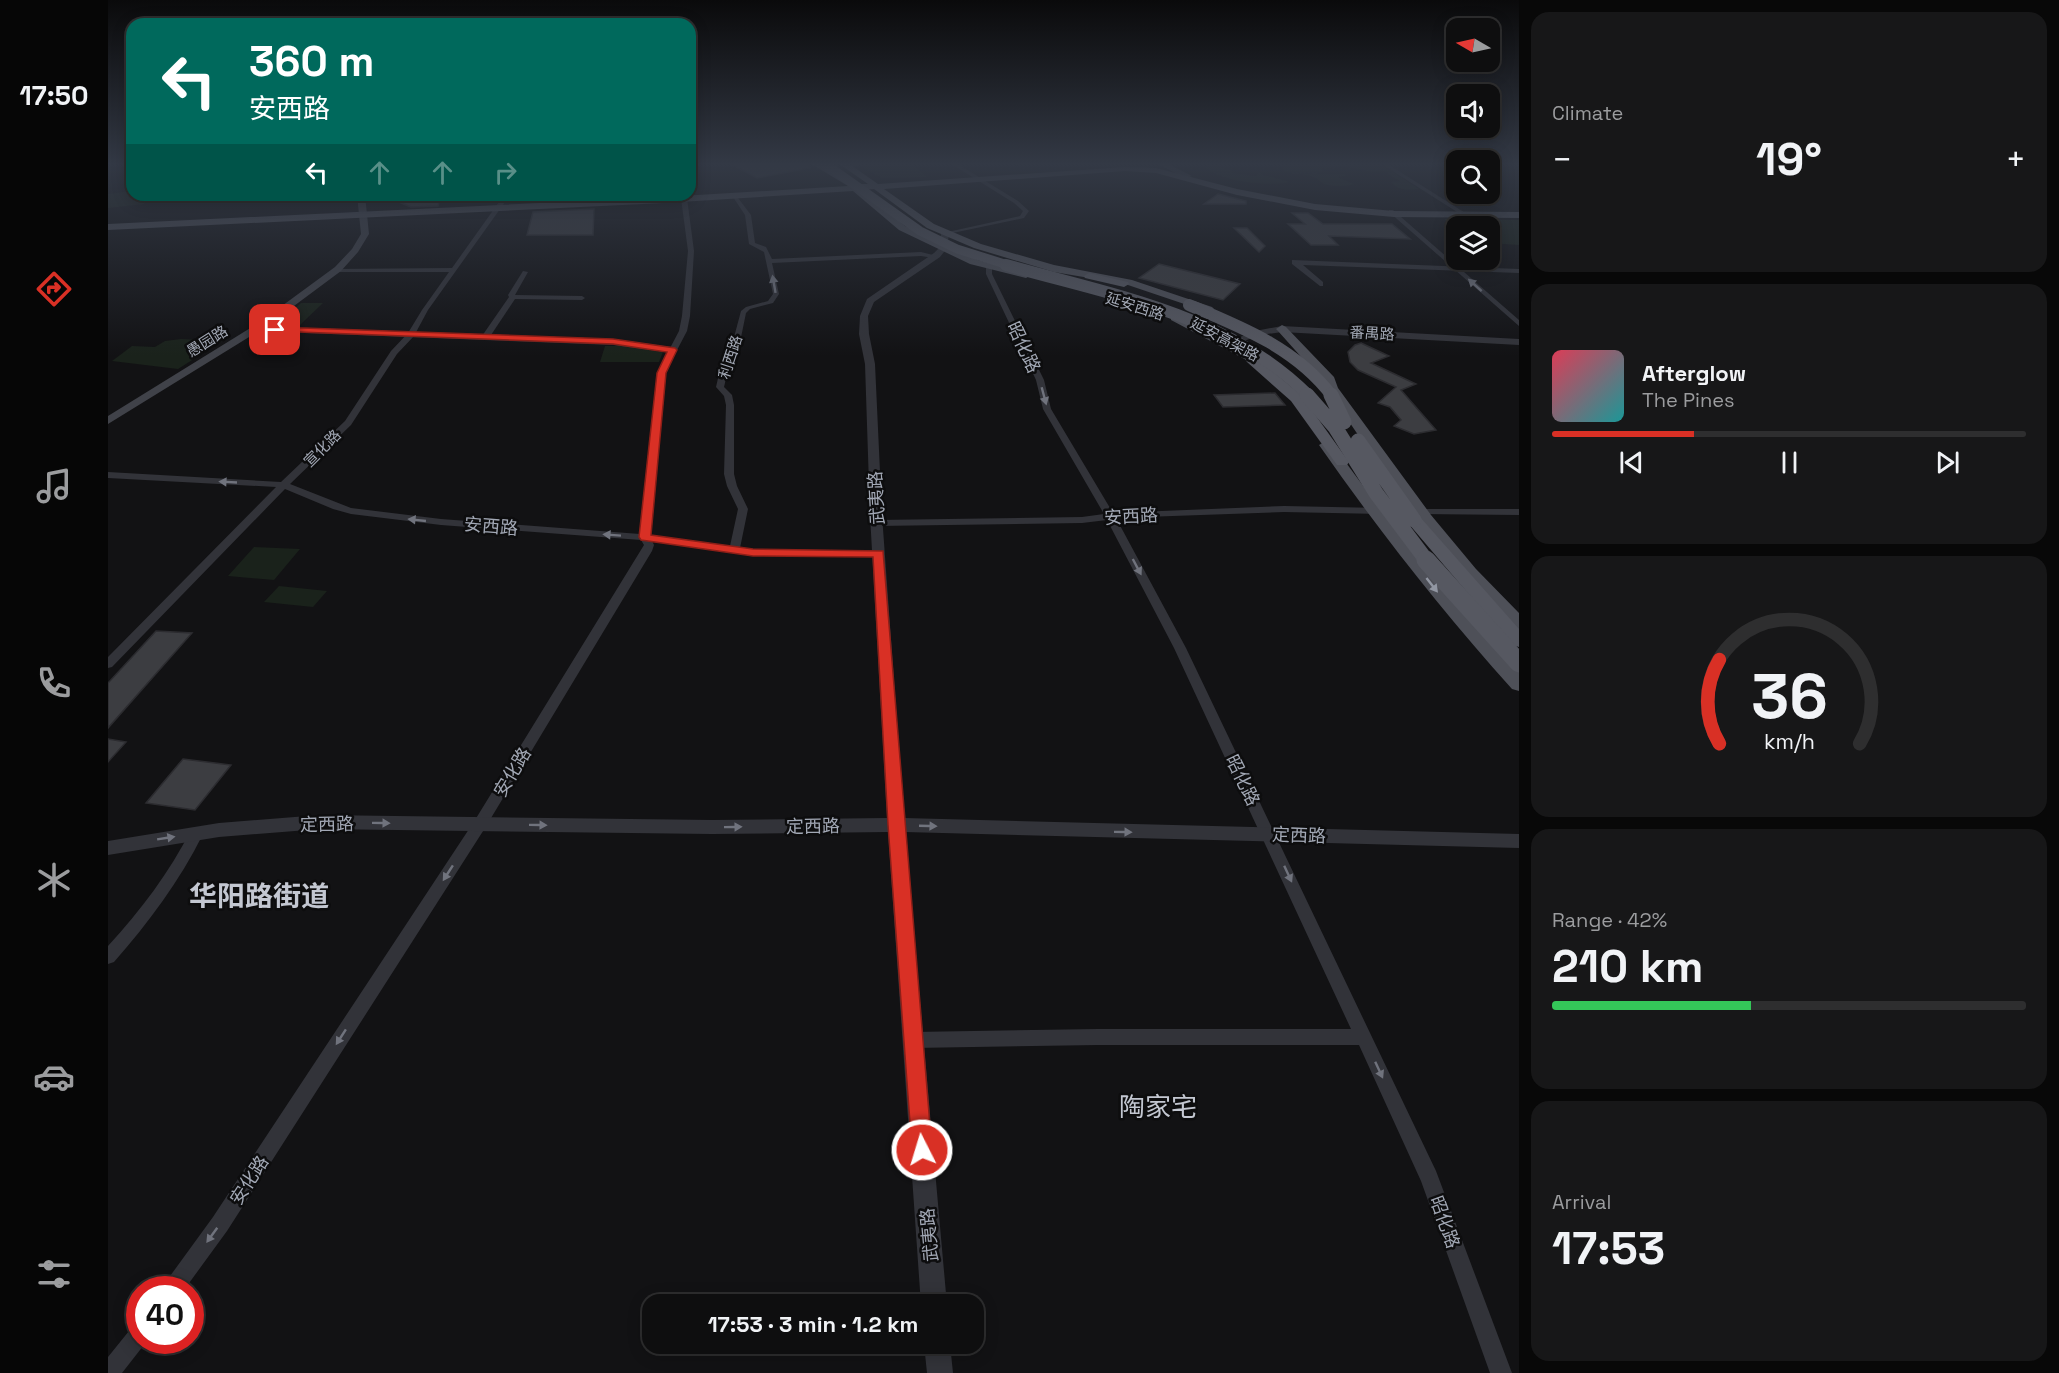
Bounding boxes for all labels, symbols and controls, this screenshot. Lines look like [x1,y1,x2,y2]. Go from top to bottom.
north arrow [1446,18,1500,72]
map controls [1446,18,1500,270]
text: 360 m [249,35,374,88]
icon: left [150,42,228,120]
text: 17:50 [20,78,88,113]
button: sound [1446,84,1500,138]
text: 安西路 [249,91,330,126]
text: Climate [1552,100,1623,126]
text: 19° [1756,131,1822,188]
text: − [1552,139,1572,181]
text: + [2006,139,2026,181]
button: search [1446,150,1500,204]
icon: left [300,156,333,189]
icon: ahead [363,156,396,189]
icon: ahead [426,156,459,189]
icon: right [489,156,522,189]
button: layers [1446,216,1500,270]
icon: directions [33,268,75,310]
one-way arrow [769,274,778,293]
one-way arrow [1468,278,1483,292]
street label: 延安西路 [1104,288,1166,324]
pin [249,304,300,355]
icon: arrive [258,313,291,346]
street label: 延安高架路 [1187,313,1263,365]
street label: 昭化路 [1002,318,1046,376]
street label: 愚园路 [183,321,231,361]
street label: 番禺路 [1349,322,1395,344]
street label: 利西路 [714,333,746,381]
text: Afterglow [1642,359,1746,387]
text: The Pines [1642,387,1735,413]
one-way arrow [1040,388,1049,406]
street label: 宣化路 [299,425,345,471]
icon: previous [1615,446,1648,479]
icon: pause [1773,446,1806,479]
icon: next [1931,446,1964,479]
icon: music [33,465,75,507]
street label: 武夷路 [863,470,889,526]
one-way arrow [218,478,237,487]
street label: 安西路 [1103,503,1159,529]
street label: 安西路 [463,512,519,540]
one-way arrow [408,515,427,525]
one-way arrow [602,530,621,540]
one-way arrow [1132,559,1142,576]
one-way arrow [1425,577,1438,593]
text: 36 [1751,657,1827,736]
icon: phone [33,662,75,704]
text: km/h [1763,728,1815,755]
street label: 安化路 [488,743,536,801]
street label: 昭化路 [1221,751,1265,809]
street label: 定西路 [300,812,354,836]
street label: 定西路 [786,814,840,838]
one-way arrow [371,818,390,828]
one-way arrow [529,820,548,830]
one-way arrow [724,822,743,832]
one-way arrow [919,822,938,831]
street label: 定西路 [1272,823,1326,847]
one-way arrow [1113,827,1132,837]
one-way arrow [156,833,175,842]
icon: climate [33,859,75,901]
one-way arrow [442,865,453,882]
one-way arrow [1283,866,1293,884]
district label: 华阳路街道 [189,878,329,914]
text: Range · 42% [1552,907,1667,933]
text: 210 km [1552,938,1703,995]
one-way arrow [336,1029,347,1045]
icon: car [33,1056,75,1098]
one-way arrow [1375,1061,1384,1079]
district label: 陶家宅 [1119,1090,1197,1124]
position arrow [890,1118,954,1182]
street label: 安化路 [225,1151,273,1209]
text: Arrival [1552,1189,1611,1215]
street label: 昭化路 [1425,1193,1465,1251]
street label: 武夷路 [915,1207,943,1263]
text: 17:53 [1552,1220,1665,1277]
one-way arrow [206,1227,218,1243]
icon: filters [33,1253,75,1295]
speed limit sign: 40 [126,1276,204,1354]
text: 17:53 · 3 min · 1.2 km [708,1310,918,1338]

